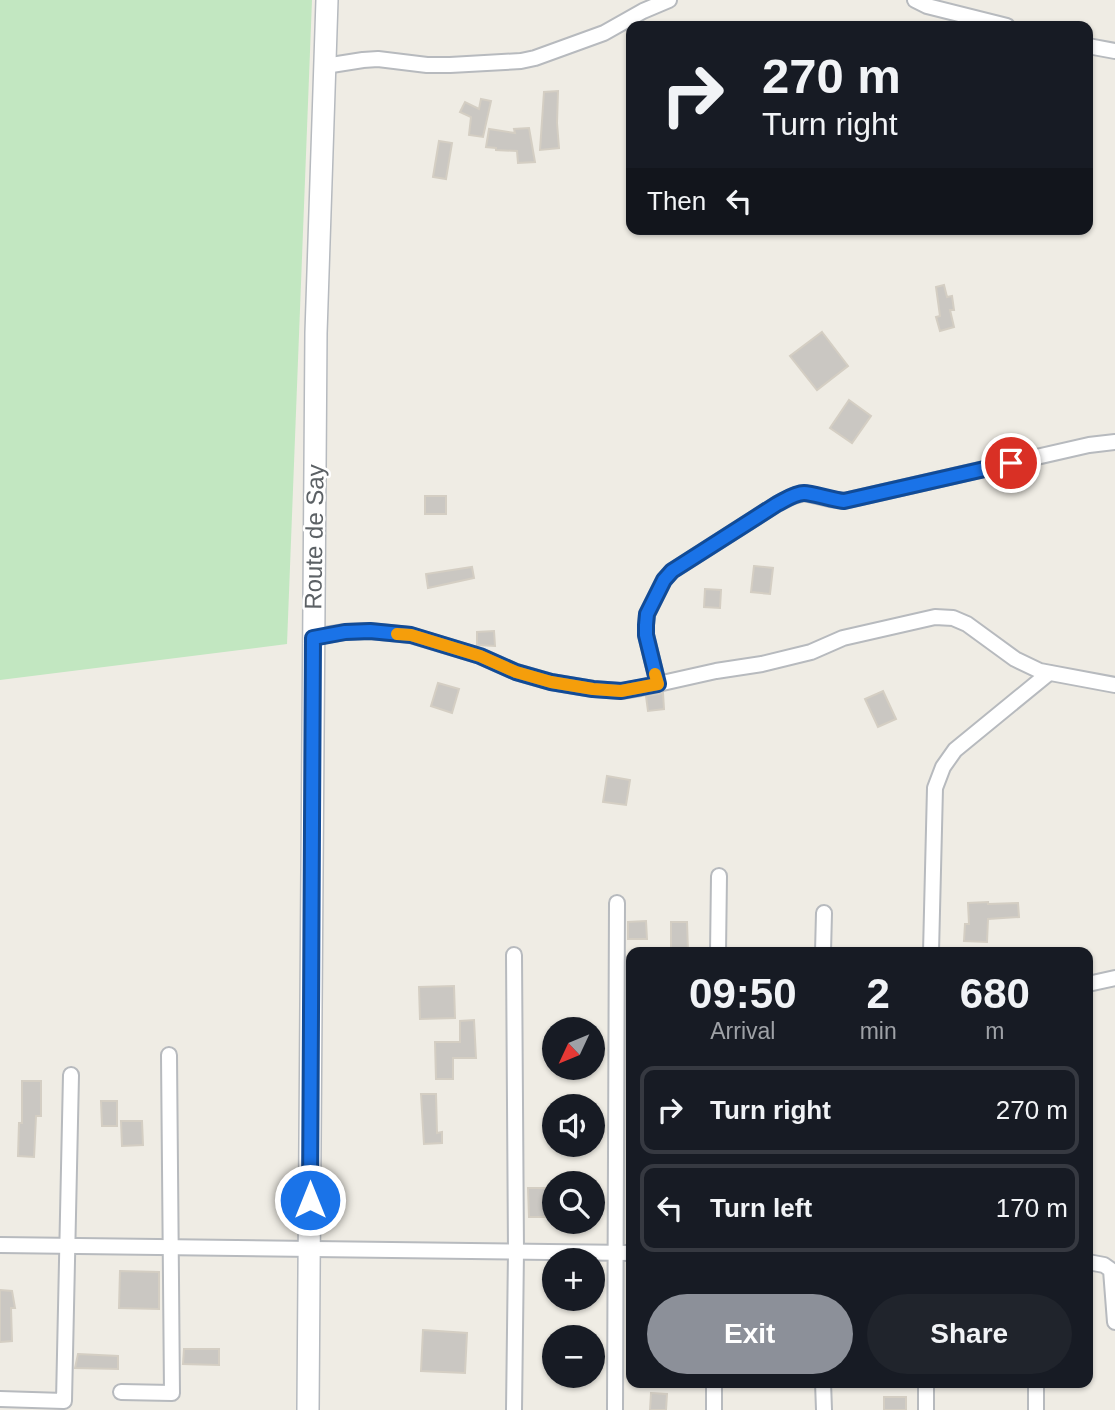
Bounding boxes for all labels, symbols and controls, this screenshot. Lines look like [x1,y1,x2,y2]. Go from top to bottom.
icon: right [647,49,738,140]
text: 270 m [762,49,901,103]
text: Turn right [762,106,898,142]
icon: left [720,182,758,220]
text: Then [647,186,706,216]
pin [981,433,1041,493]
icon: arrive [992,444,1030,482]
street label: Route de Say [299,464,329,610]
text: 09:50 [689,970,797,1017]
text: 2 [866,970,890,1017]
text: 680 [960,970,1030,1017]
north arrow [542,1017,606,1080]
map controls [542,1017,605,1388]
text: Arrival [710,1018,775,1044]
text: min [860,1018,897,1044]
text: m [985,1018,1004,1044]
icon: right [651,1091,689,1129]
button: sound [542,1094,605,1157]
text: Turn right [710,1095,831,1125]
text: 270 m [996,1095,1068,1125]
position arrow [273,1163,347,1237]
button: search [542,1171,605,1234]
icon: left [651,1189,689,1227]
text: Turn left [710,1193,812,1223]
text: 170 m [996,1193,1068,1223]
button: + [542,1248,605,1311]
button: Exit [647,1294,853,1374]
button: Share [867,1294,1072,1374]
button: − [542,1325,605,1388]

